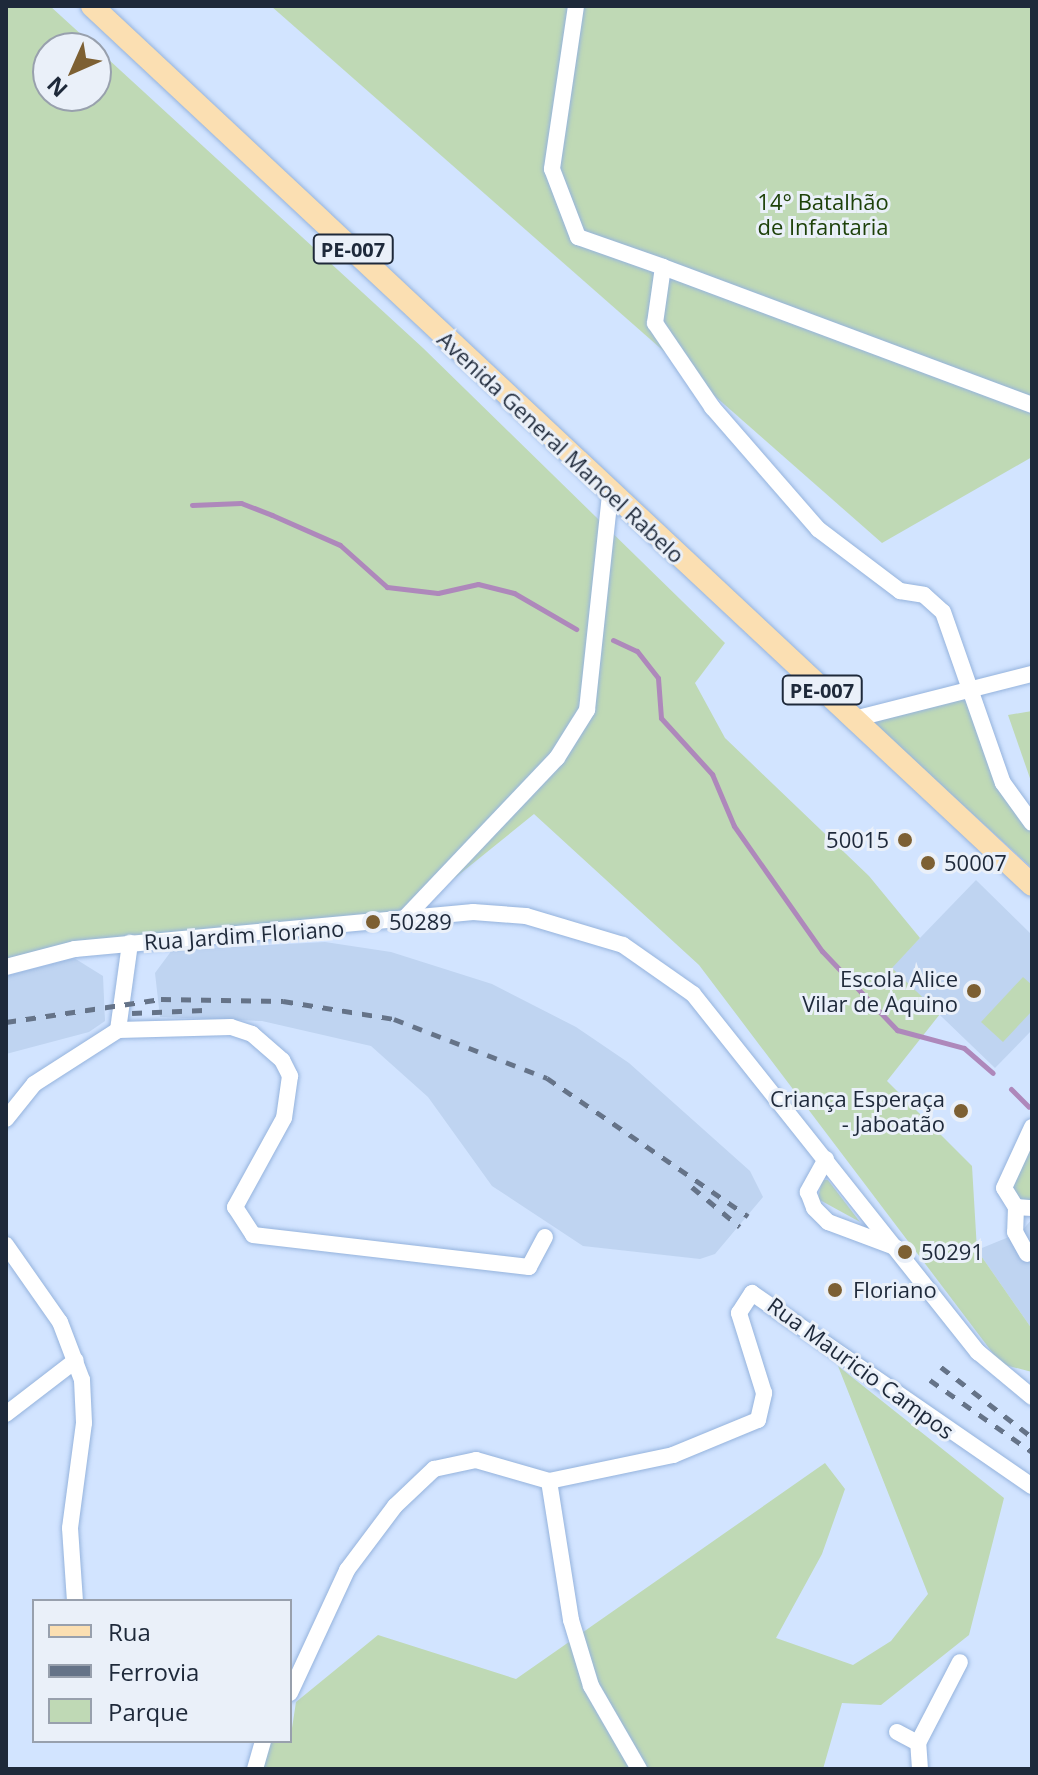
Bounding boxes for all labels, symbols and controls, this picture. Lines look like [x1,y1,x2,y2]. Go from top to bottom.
north arrow [32,32,112,112]
text: N [40,71,73,104]
park label: 14° Batalhão de Infantaria [757,188,889,240]
road number: PE-007 [311,233,395,265]
street label: Avenida General Manoel Rabelo [432,326,690,568]
road number: PE-007 [780,674,864,706]
place label: 50015 [826,827,889,853]
marker: 50015 [896,831,914,849]
place label: 50007 [944,850,1007,876]
marker: 50007 [919,854,937,872]
place label: 50289 [389,909,452,935]
marker: 50289 [364,913,382,931]
street label: Rua Jardim Floriano [143,915,345,955]
place label: Escola Alice Vilar de Aquino [802,965,958,1016]
marker: Escola Alice Vilar de Aquino [965,982,983,1000]
place label: Criança Esperaça - Jaboatão [770,1085,945,1136]
marker: Criança Esperaça - Jaboatão [952,1102,970,1120]
place label: 50291 [921,1239,984,1265]
marker: 50291 [896,1243,914,1261]
place label: Floriano [853,1277,937,1303]
marker: Floriano [824,1279,846,1301]
street label: Rua Mauricio Campos [763,1292,959,1444]
legend [32,1599,292,1743]
text: Rua [108,1615,151,1648]
text: Ferrovia [108,1655,199,1688]
text: Parque [108,1695,188,1728]

